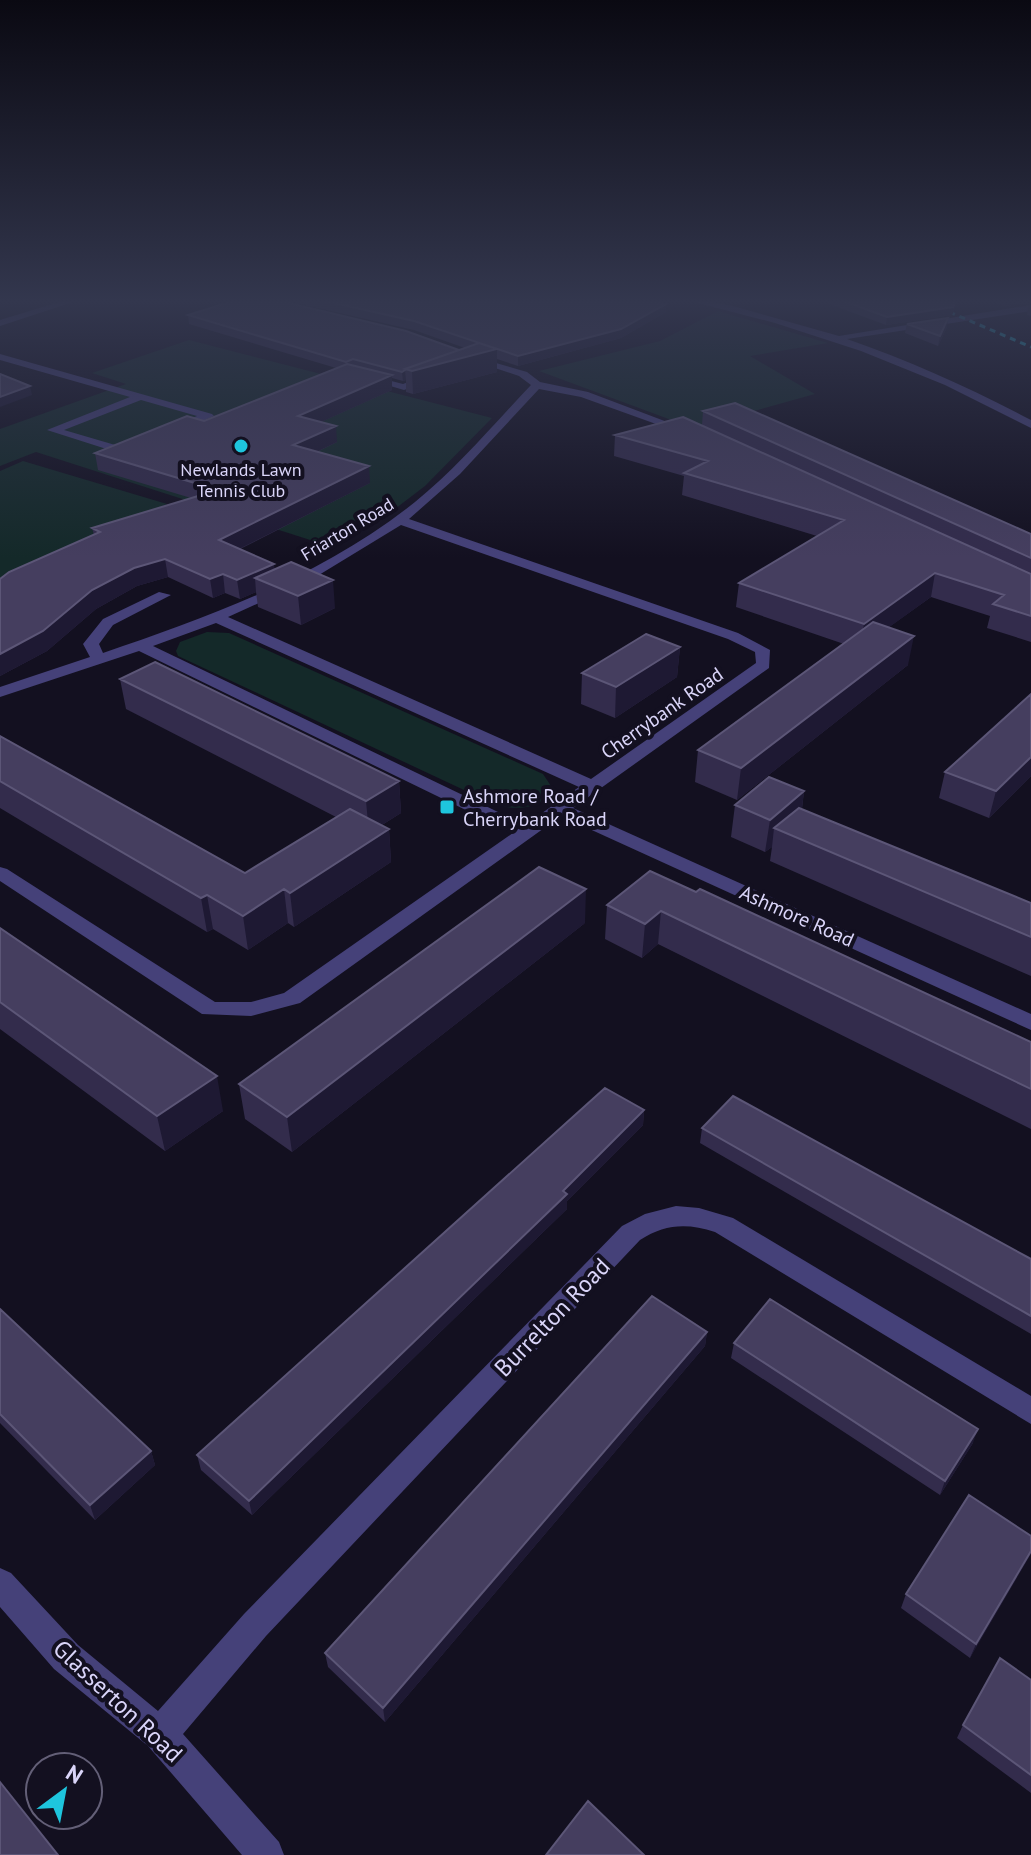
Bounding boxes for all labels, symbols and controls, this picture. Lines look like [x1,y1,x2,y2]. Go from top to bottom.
marker: Newlands Lawn Tennis Club [232,437,250,455]
place label: Newlands Lawn Tennis Club [180,458,302,502]
street label: Friarton Road [296,492,398,566]
street label: Cherrybank Road [596,661,728,765]
place label: Ashmore Road / Cherrybank Road [463,783,607,832]
marker: Ashmore Road / Cherrybank Road [438,798,456,816]
street label: Ashmore Road [736,879,858,953]
street label: Burrelton Road [488,1251,616,1383]
street label: Glasserton Road [47,1633,189,1769]
north arrow [24,1751,104,1831]
text: N [61,1758,88,1790]

